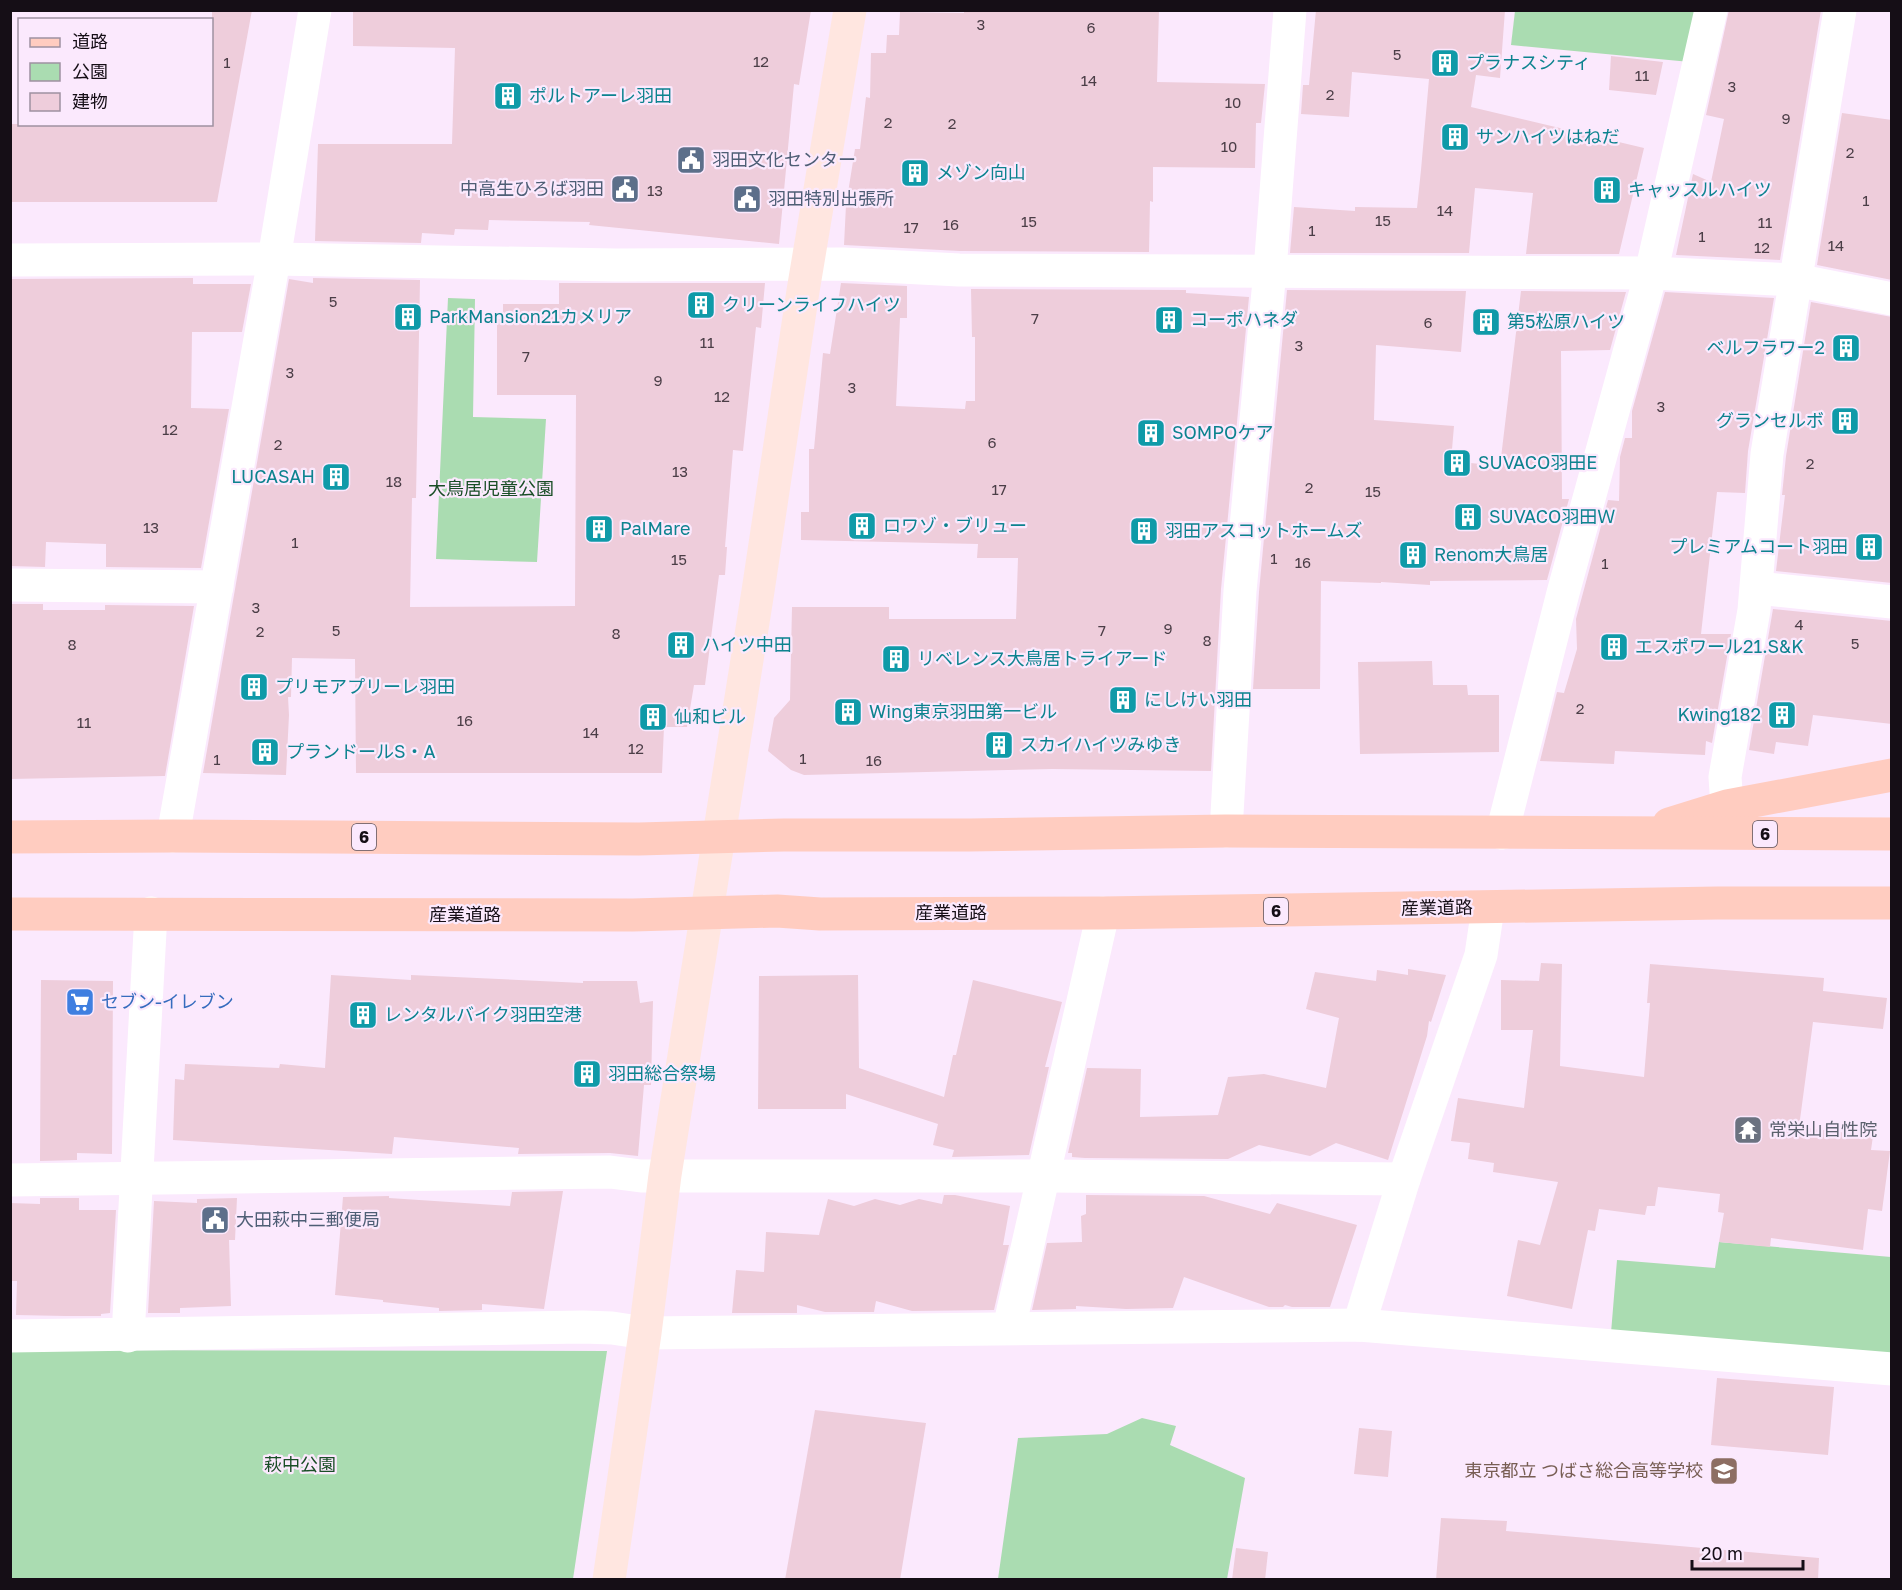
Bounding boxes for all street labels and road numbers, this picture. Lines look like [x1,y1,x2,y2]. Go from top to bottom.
road number: 6 [1753,821,1777,847]
road number: 6 [352,824,376,850]
street label: 産業道路 [1401,895,1473,919]
road number: 6 [1264,898,1288,924]
street label: 産業道路 [915,901,987,923]
street label: 産業道路 [429,903,501,925]

